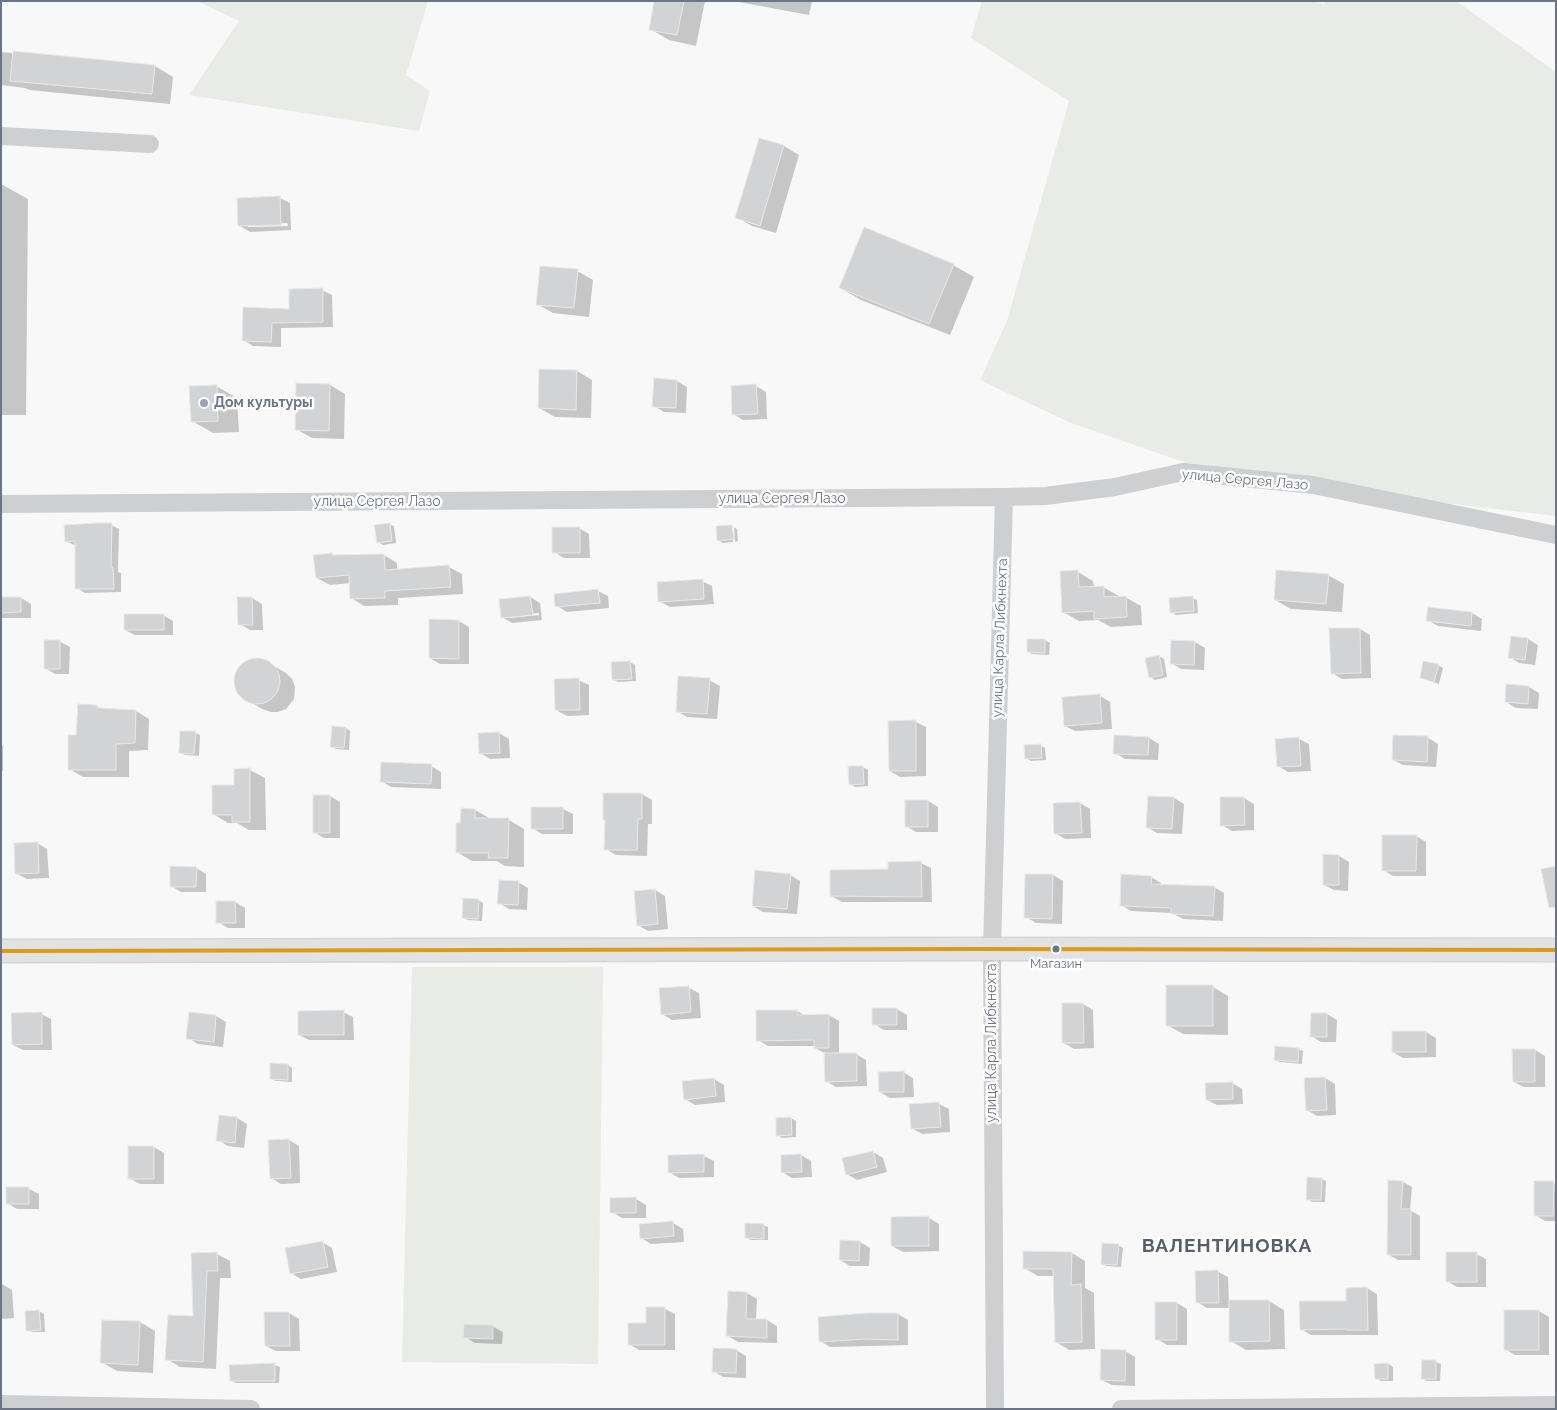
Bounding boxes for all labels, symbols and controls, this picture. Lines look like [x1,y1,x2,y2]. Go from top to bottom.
place label: Дом культуры [214,395,313,411]
marker: Дом культуры [198,397,210,409]
street label: улица Сергея Лазо [1181,466,1309,494]
street label: улица Сергея Лазо [719,491,845,507]
street label: улица Сергея Лазо [314,494,440,510]
street label: улица Карла Либкнехта [989,558,1011,718]
marker: Магазин [1051,944,1061,954]
place label: Магазин [1030,956,1082,972]
street label: улица Карла Либкнехта [984,963,1000,1123]
district label: ВАЛЕНТИНОВКА [1140,1235,1314,1257]

